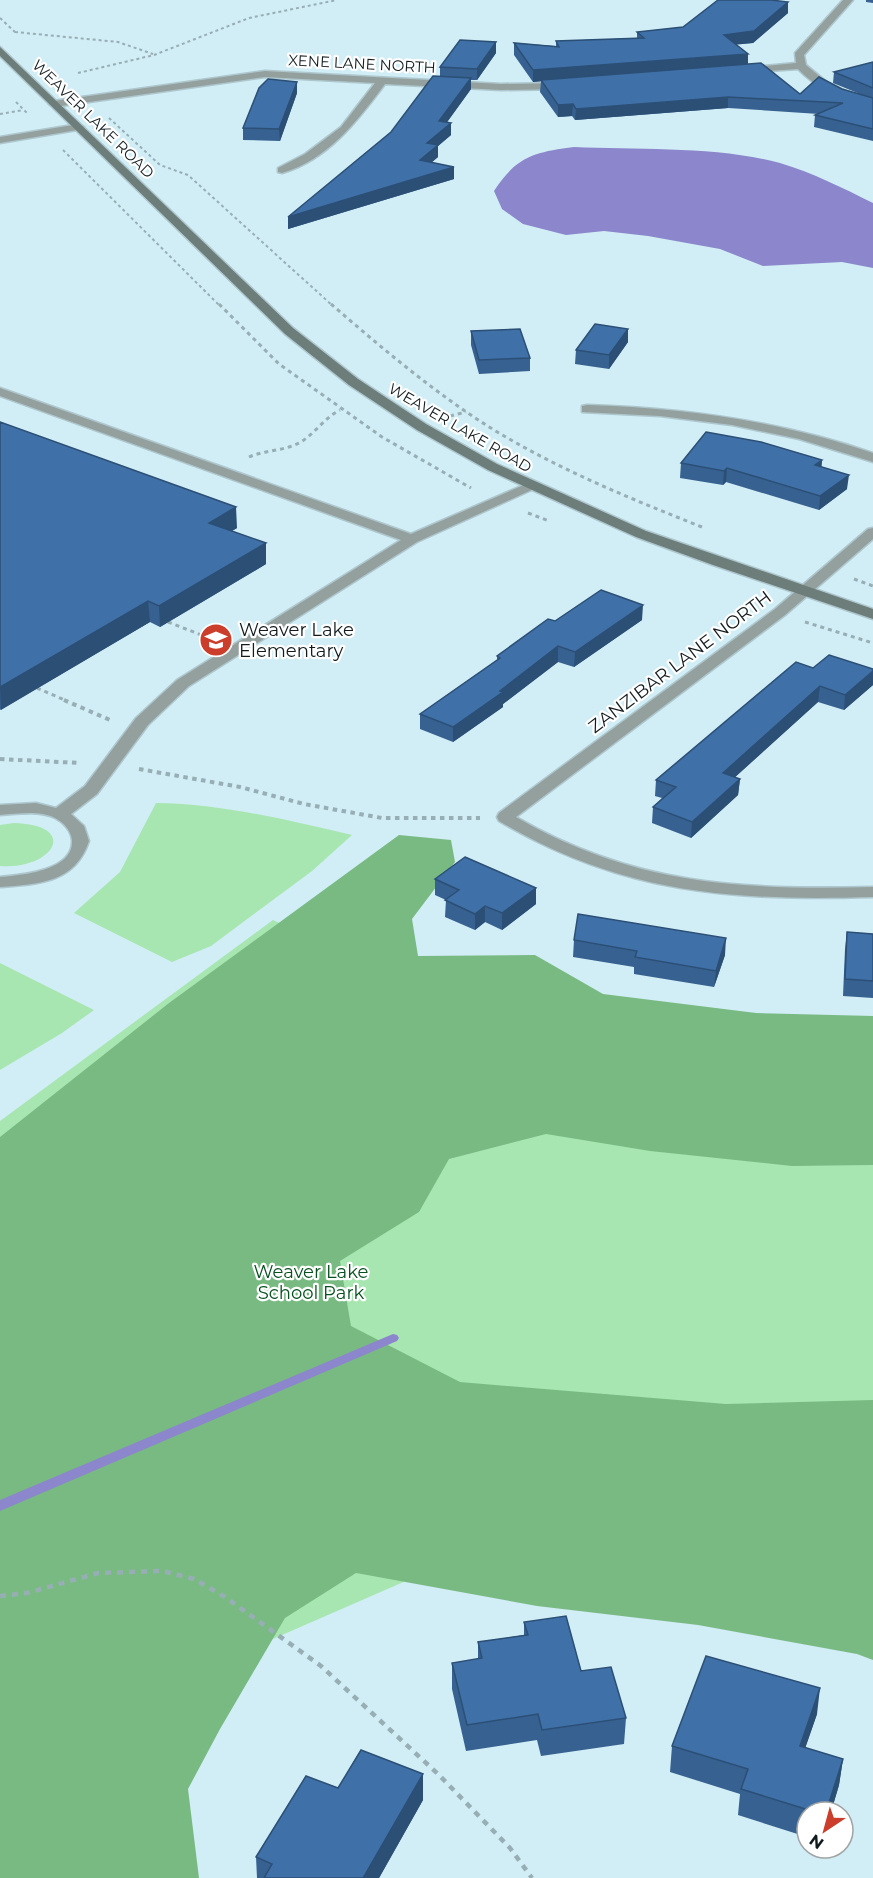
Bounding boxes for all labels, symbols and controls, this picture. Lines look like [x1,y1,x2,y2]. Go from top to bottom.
street label: XENE LANE NORTH [288,50,436,77]
street label: WEAVER LAKE ROAD [28,55,158,182]
street label: WEAVER LAKE ROAD [385,379,535,476]
street label: ZANZIBAR LANE NORTH [584,586,776,738]
place label: Weaver Lake Elementary [239,619,354,662]
school or university icon: Weaver Lake Elementary [198,622,234,658]
park label: Weaver Lake School Park [254,1261,369,1304]
north arrow [795,1800,855,1860]
text: N [806,1830,827,1853]

